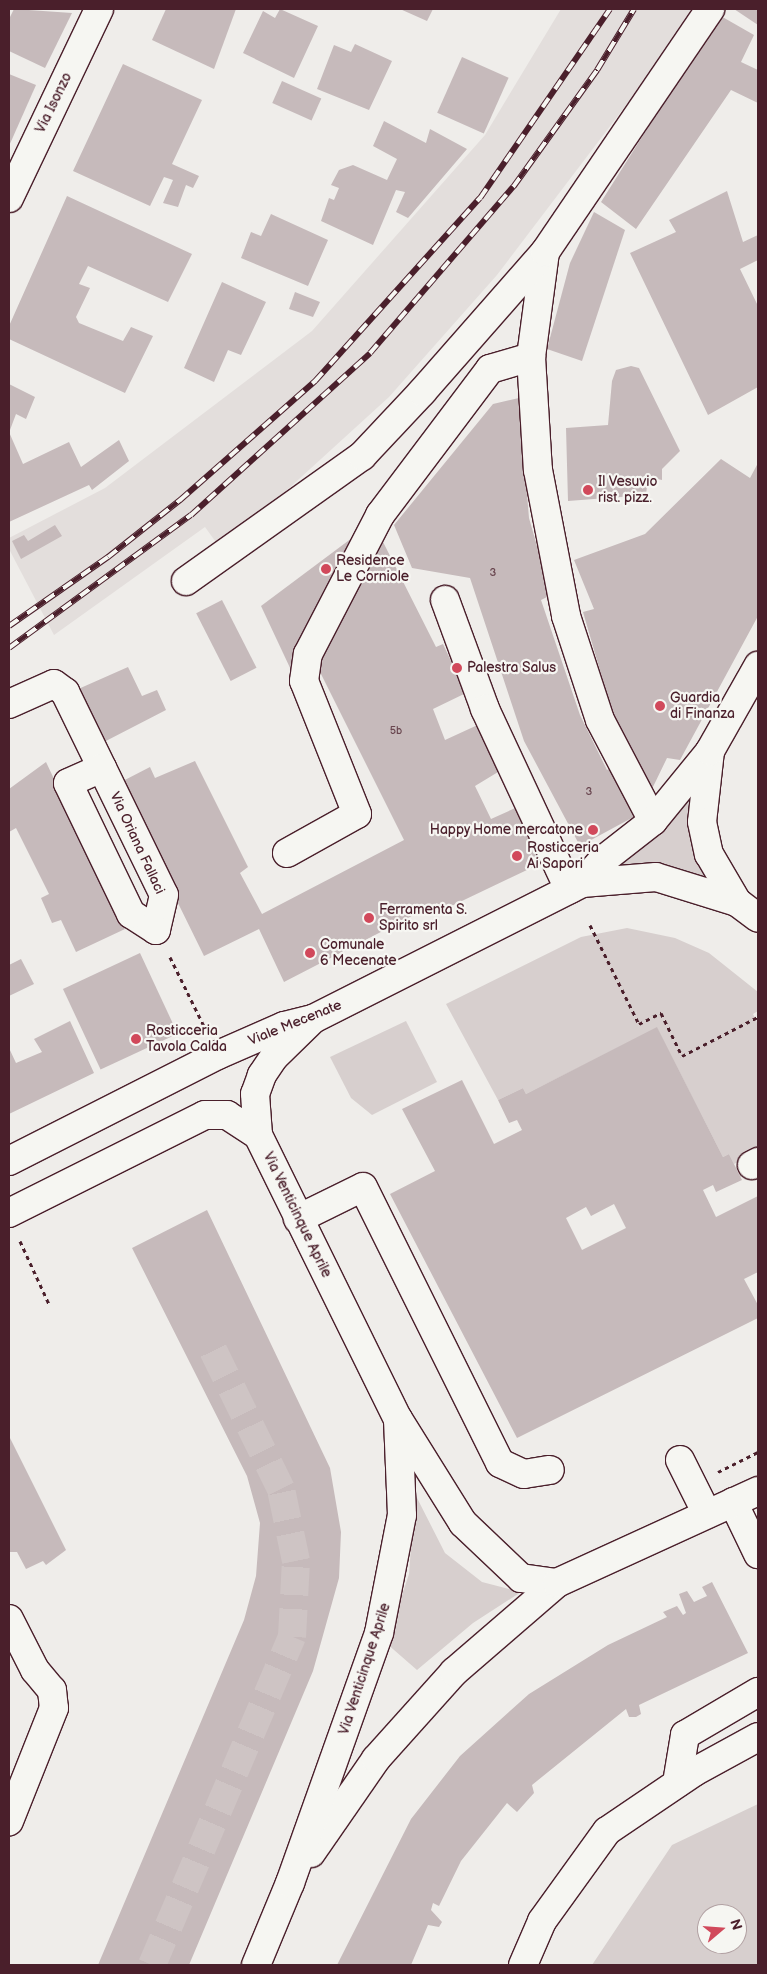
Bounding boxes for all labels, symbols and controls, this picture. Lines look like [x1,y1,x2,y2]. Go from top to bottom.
street label: Via Isonzo [32,70,76,136]
place label: Il Vesuvio rist. pizz. [598,474,658,507]
marker: Il Vesuvio rist. pizz. [582,484,594,496]
place label: Residence Le Corniole [336,553,409,586]
marker: Residence Le Corniole [320,563,332,575]
house number: 3 [490,566,496,580]
place label: Palestra Salus [467,660,556,676]
marker: Palestra Salus [451,662,463,674]
place label: Guardia di Finanza [670,690,735,722]
marker: Guardia di Finanza [654,700,666,712]
house number: 5b [390,724,402,738]
house number: 3 [586,785,592,799]
street label: Via Oriana Fallaci [106,789,168,897]
place label: Happy Home mercatone [429,822,583,838]
marker: Happy Home mercatone [587,824,599,836]
place label: Rosticceria Ai Sapori [527,840,599,872]
marker: Rosticceria Ai Sapori [511,850,523,862]
place label: Ferramenta S. Spirito srl [379,902,467,934]
marker: Ferramenta S. Spirito srl [363,912,375,924]
place label: Comunale 6 Mecenate [320,937,396,970]
marker: Comunale 6 Mecenate [304,947,316,959]
street label: Viale Mecenate [246,997,344,1049]
place label: Rosticceria Tavola Calda [146,1023,227,1056]
marker: Rosticceria Tavola Calda [130,1033,142,1045]
street label: Via Venticinque Aprile [259,1149,335,1281]
street label: Via Venticinque Aprile [336,1601,394,1737]
north arrow [697,1904,747,1954]
text: N [726,1917,745,1932]

